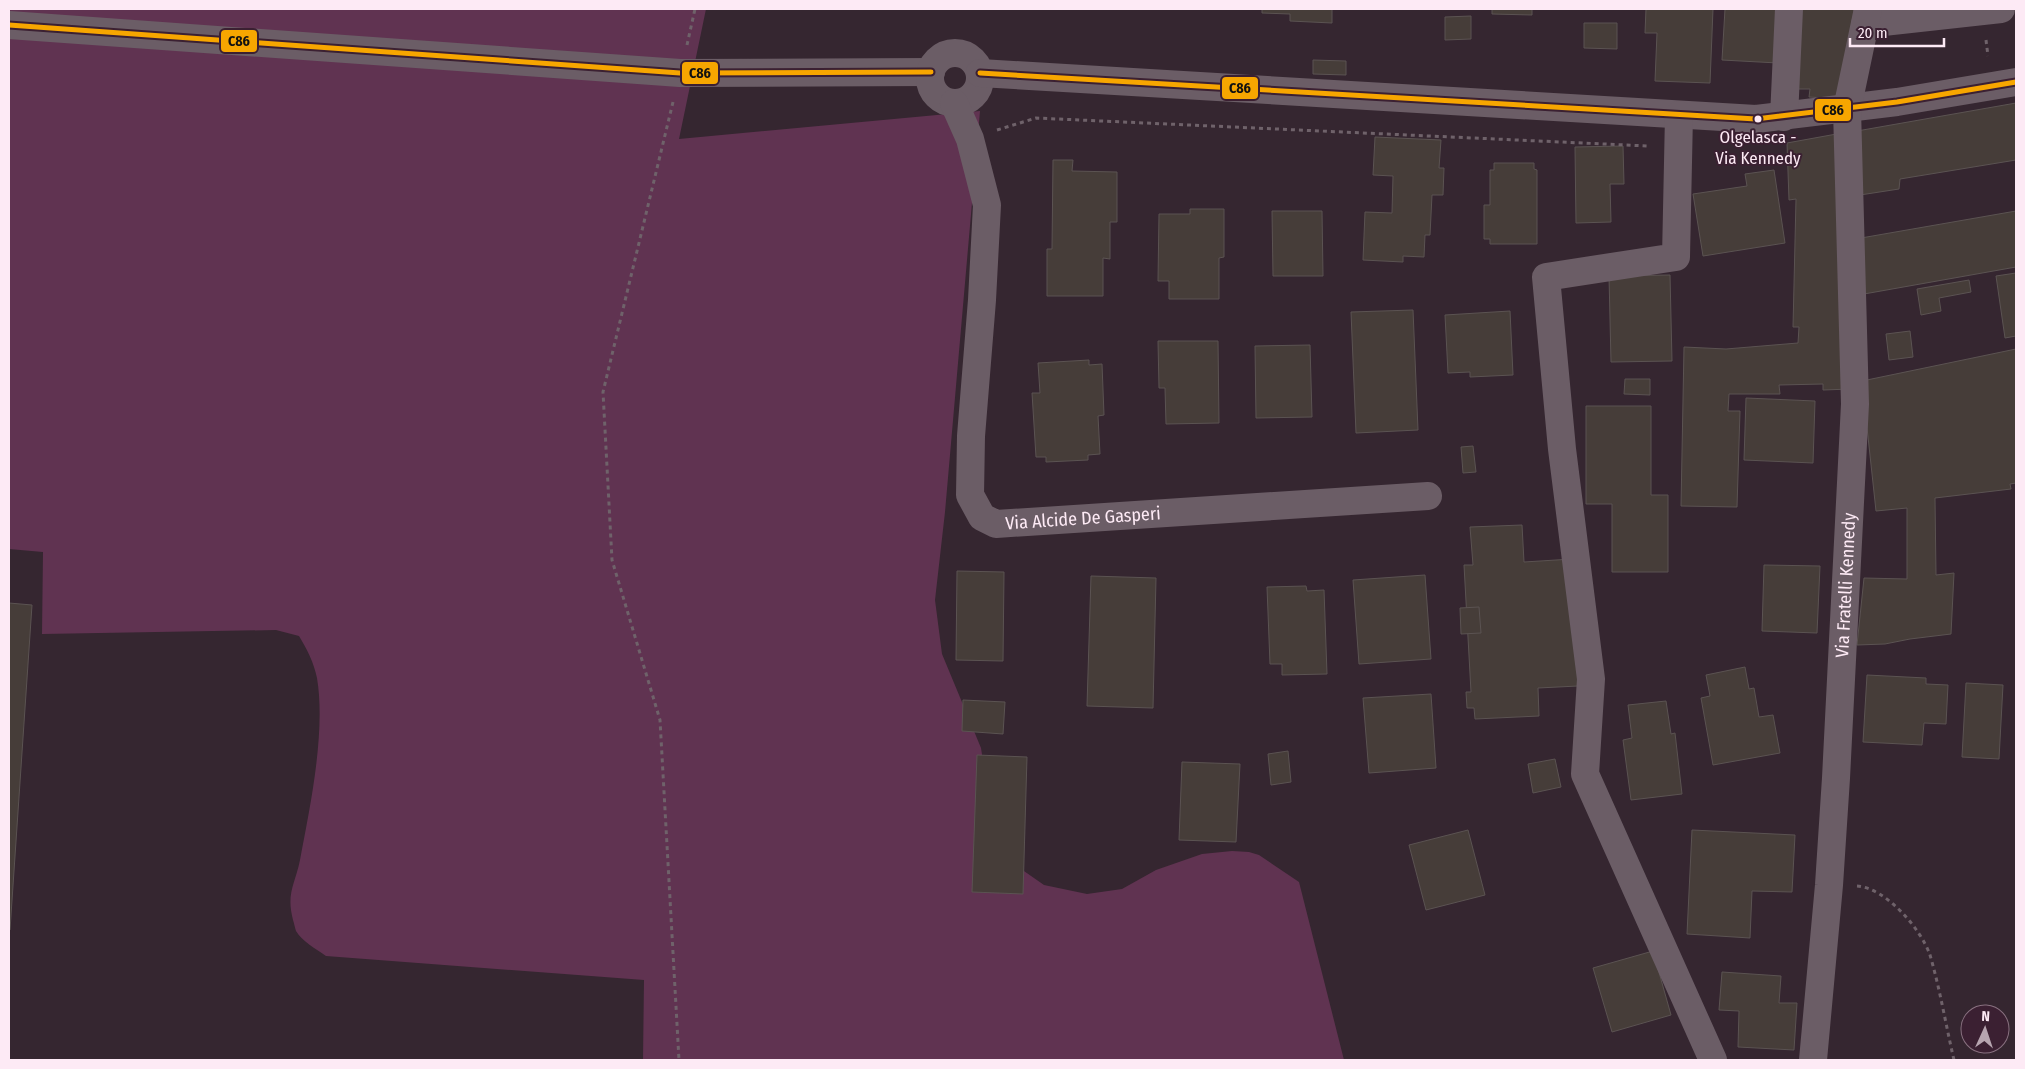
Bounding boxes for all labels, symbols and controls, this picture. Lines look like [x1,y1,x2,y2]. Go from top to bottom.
scale bar [1850,15,1944,47]
text: 20 m [1858,24,1888,42]
line badge: C86 [220,29,258,53]
text: C86 [228,33,250,50]
line badge: C86 [681,61,719,85]
text: C86 [689,65,711,82]
line badge: C86 [1221,76,1259,100]
text: C86 [1229,80,1251,97]
line badge: C86 [1814,98,1852,122]
text: C86 [1822,102,1844,119]
marker: Olgelasca - Via Kennedy [1753,114,1763,124]
place label: Olgelasca - Via Kennedy [1715,127,1801,169]
street label: Via Alcide De Gasperi [1005,502,1161,534]
street label: Via Fratelli Kennedy [1831,512,1860,658]
north arrow [1960,1004,2010,1054]
text: N [1981,1008,1990,1025]

